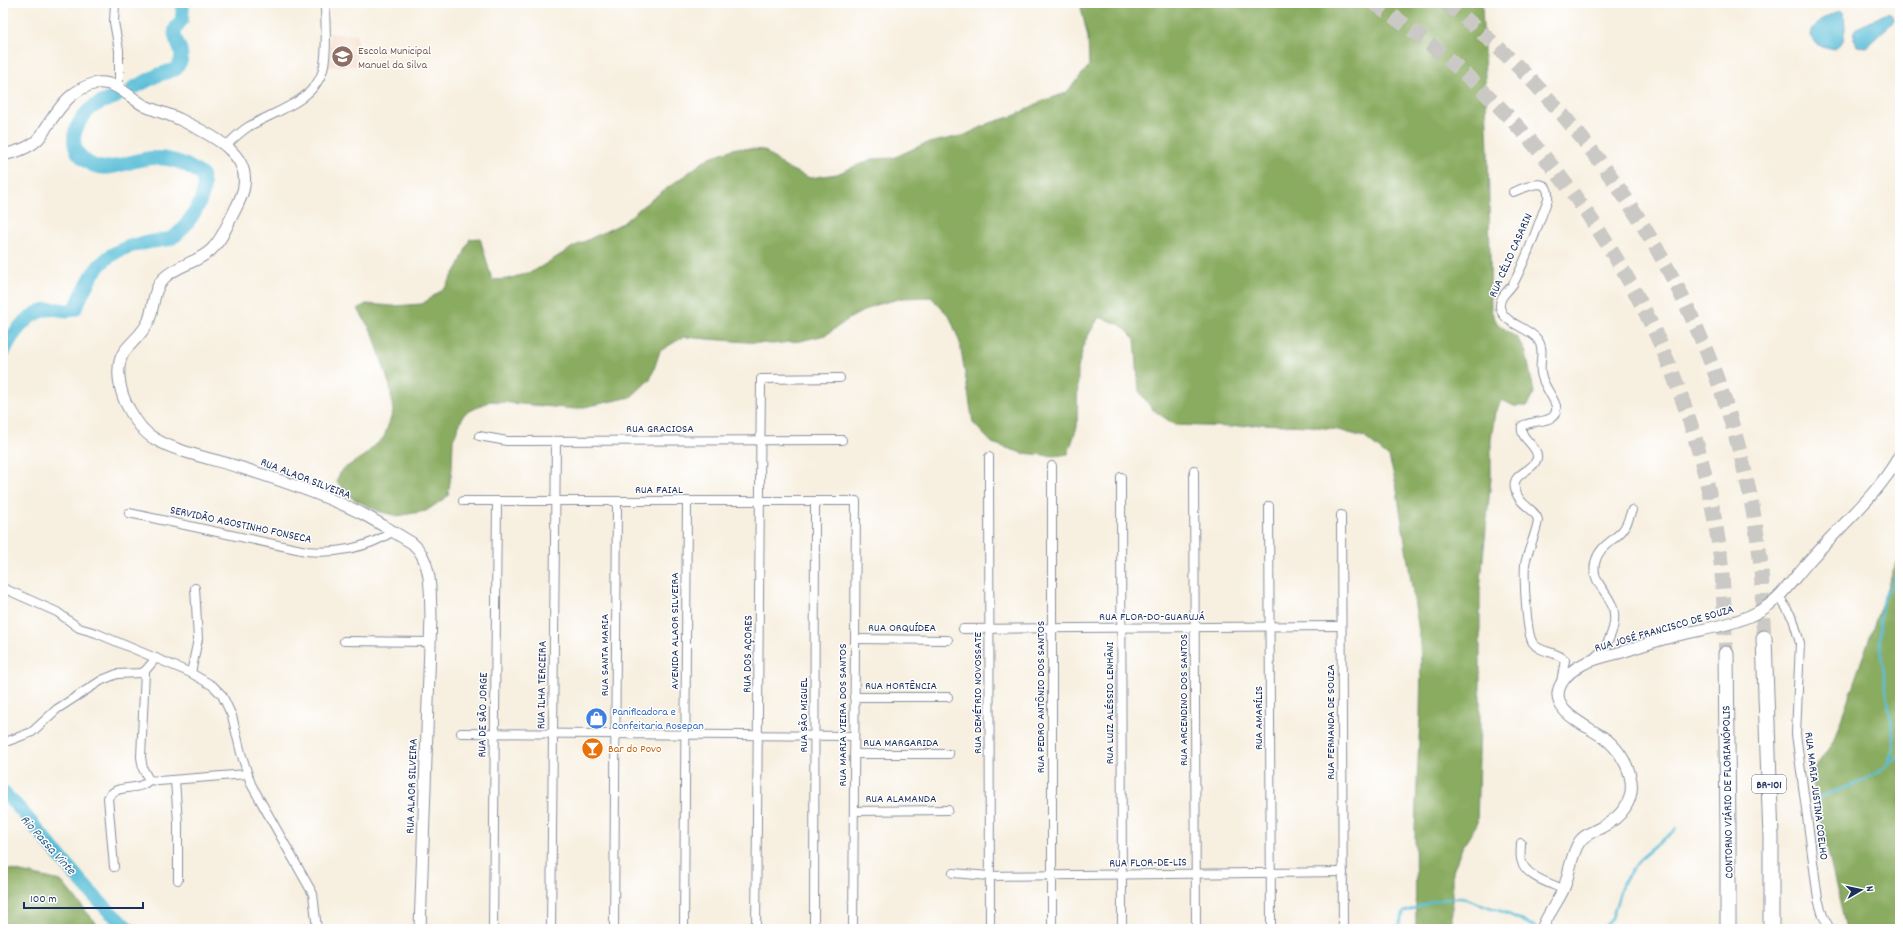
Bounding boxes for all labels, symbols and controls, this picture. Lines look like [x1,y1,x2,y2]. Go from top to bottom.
place label: Escola Municipal Manuel da Silva [358,43,431,74]
school or university icon: Escola Municipal Manuel da Silva [330,44,356,70]
street label: RUA CÉLIO CASARIN [1485,211,1538,300]
street label: RUA GRACIOSA [626,421,694,438]
street label: RUA ALAOR SILVEIRA [258,454,354,505]
street label: RUA FAIAL [635,482,683,499]
street label: SERVIDÃO AGOSTINHO FONSECA [168,502,314,549]
street label: AVENIDA ALAOR SILVEIRA [667,572,684,690]
street label: RUA JOSÉ FRANCISCO DE SOUZA [1593,601,1736,657]
street label: RUA FLOR-DO-GUARUJÁ [1099,609,1205,626]
street label: RUA SANTA MARIA [597,613,614,696]
street label: RUA DOS AÇORES [739,615,758,693]
street label: RUA ORQUÍDEA [868,620,936,637]
street label: RUA PEDRO ANTÔNIO DOS SANTOS [1033,621,1050,773]
street label: RUA DEMÉTRIO NOVOSSATE [970,632,987,754]
street label: RUA ARCENDINO DOS SANTOS [1176,634,1193,766]
street label: RUA ILHA TERCEIRA [533,640,552,729]
street label: RUA LUIZ ALÉSSIO LENHÂNI [1102,641,1119,764]
street label: RUA MARIA VIEIRA DOS SANTOS [835,643,852,787]
street label: RUA FERNANDA DE SOUZA [1323,664,1340,780]
street label: RUA DE SÃO JORGE [474,672,493,758]
street label: RUA SÃO MIGUEL [796,677,813,753]
street label: RUA HORTÊNCIA [865,678,938,695]
street label: RUA AMARÍLIS [1251,686,1268,750]
place label: Panificadora e Confeitaria Rosepan [612,704,704,735]
shop icon: Panificadora e Confeitaria Rosepan [583,705,609,731]
street label: CONTORNO VIÁRIO DE FLORIANÓPOLIS [1718,705,1739,879]
street label: RUA MARIA JUSTINA COELHO [1799,731,1832,861]
bar icon: Bar do Povo [580,735,606,761]
street label: RUA MARGARIDA [863,735,939,752]
street label: RUA ALAOR SILVEIRA [402,738,423,834]
place label: Bar do Povo [608,741,661,758]
road number: BR-101 [1752,775,1786,793]
street label: RUA ALAMANDA [865,791,937,808]
water label: Rio Passa Vinte [15,812,80,881]
street label: RUA FLOR-DE-LIS [1109,854,1187,873]
north arrow [1841,870,1881,910]
scale bar [24,884,143,910]
text: N [1861,885,1877,893]
text: 100 m [30,891,57,908]

